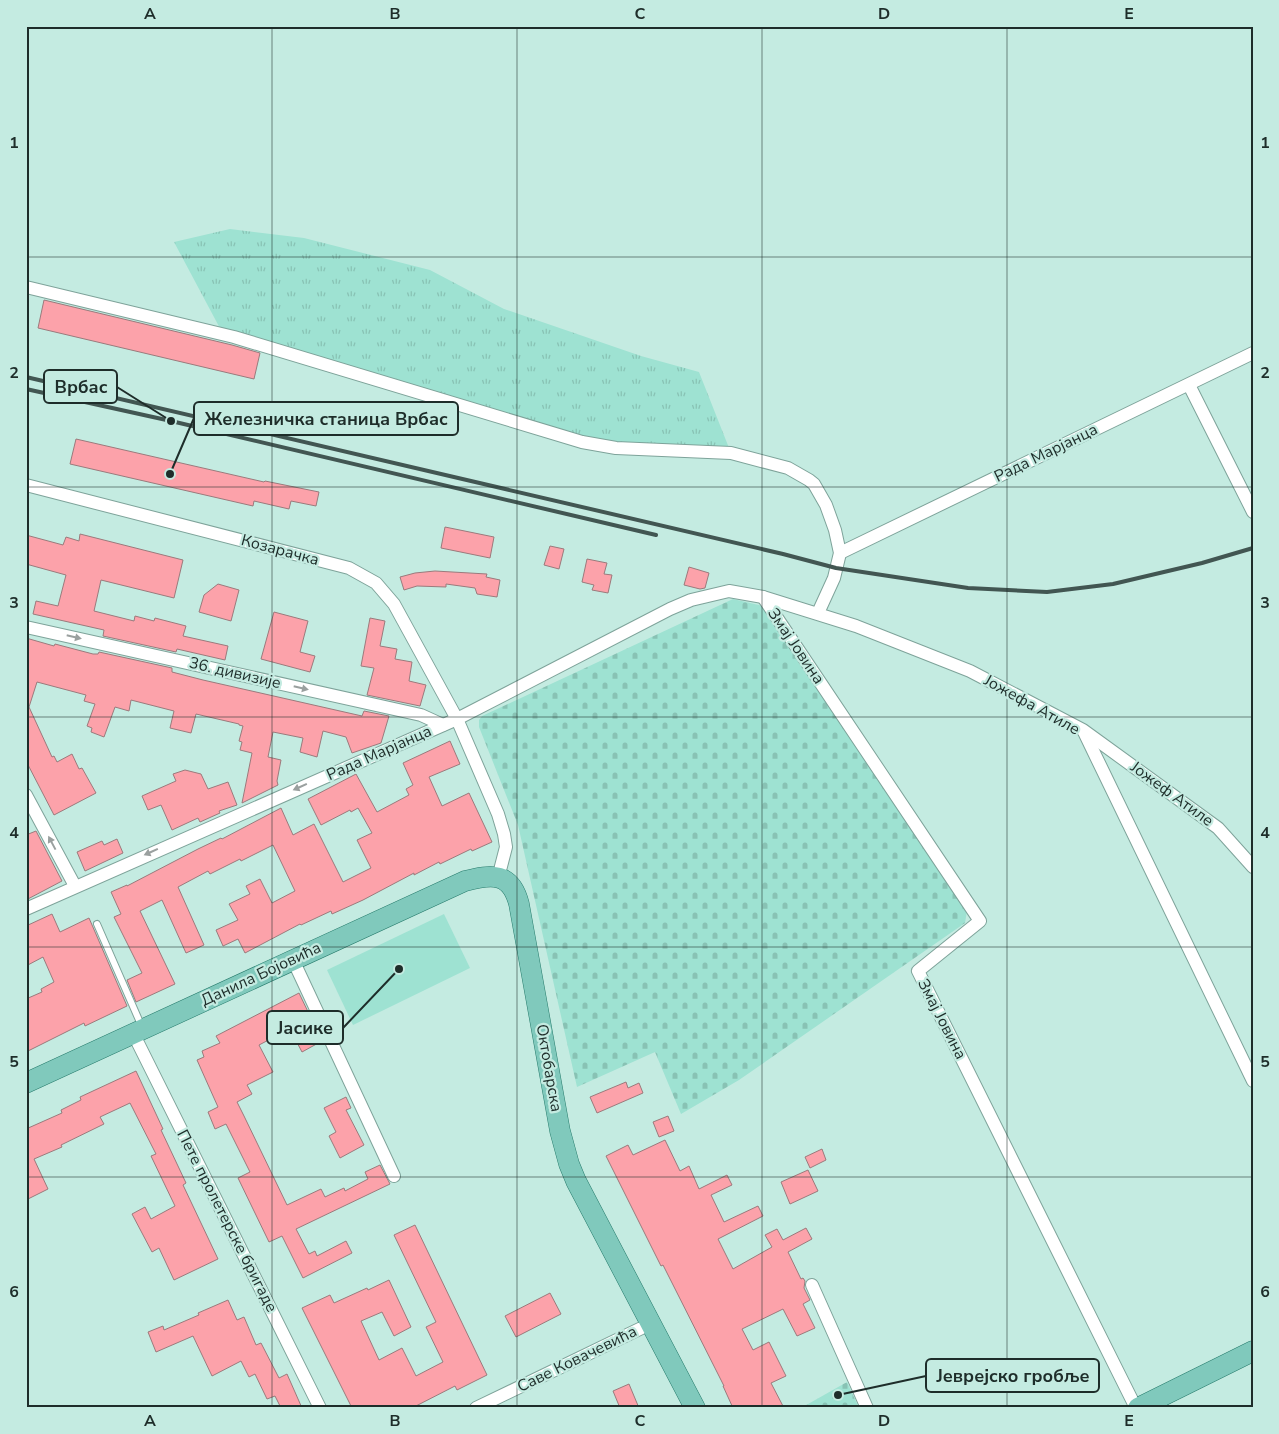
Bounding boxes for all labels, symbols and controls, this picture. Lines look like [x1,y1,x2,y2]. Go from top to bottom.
text: A [144,3,156,25]
text: B [389,3,401,25]
text: C [635,3,646,25]
text: D [878,3,890,25]
text: E [1124,3,1134,25]
text: 1 [9,132,19,154]
text: 1 [1260,132,1270,154]
text: 2 [9,362,19,384]
text: 2 [1260,362,1270,384]
callout: Врбас [44,370,117,403]
text: Врбас [55,375,108,399]
callout: Железничка станица Врбас [194,402,458,435]
text: Железничка станица Врбас [204,407,448,431]
street label: Рада Марјанца [991,418,1101,488]
street label: Козарачка [239,529,321,571]
text: 3 [9,592,19,614]
text: 3 [1260,592,1270,614]
street label: Змај Јовина [762,603,830,689]
one-way arrow [66,633,81,641]
street label: 36. дивизије [187,652,283,694]
street label: Јожефа Атиле [979,669,1084,740]
one-way arrow [293,684,308,692]
street label: Рада Марјанца [323,720,435,786]
street label: Јожеф Атиле [1125,756,1218,832]
one-way arrow [293,784,307,792]
text: 4 [9,822,19,844]
text: 4 [1260,822,1270,844]
one-way arrow [48,835,56,850]
one-way arrow [144,849,158,857]
street label: Данила Бојовића [197,936,325,1012]
street label: Змај Јовина [912,975,972,1063]
callout: Јасике [267,1011,343,1044]
text: Јасике [276,1016,333,1040]
street label: Октобарска [530,1022,568,1114]
text: 5 [9,1051,19,1073]
text: 5 [1260,1051,1270,1073]
street label: Пете пролетерске бригаде [171,1126,283,1316]
text: 6 [9,1281,19,1303]
text: 6 [1260,1281,1270,1303]
street label: Саве Ковачевића [513,1320,641,1398]
callout: Јеврејско гробље [926,1359,1099,1392]
text: Јеврејско гробље [935,1364,1090,1388]
text: A [144,1410,156,1432]
text: B [389,1410,401,1432]
text: C [635,1410,646,1432]
text: D [878,1410,890,1432]
text: E [1124,1410,1134,1432]

